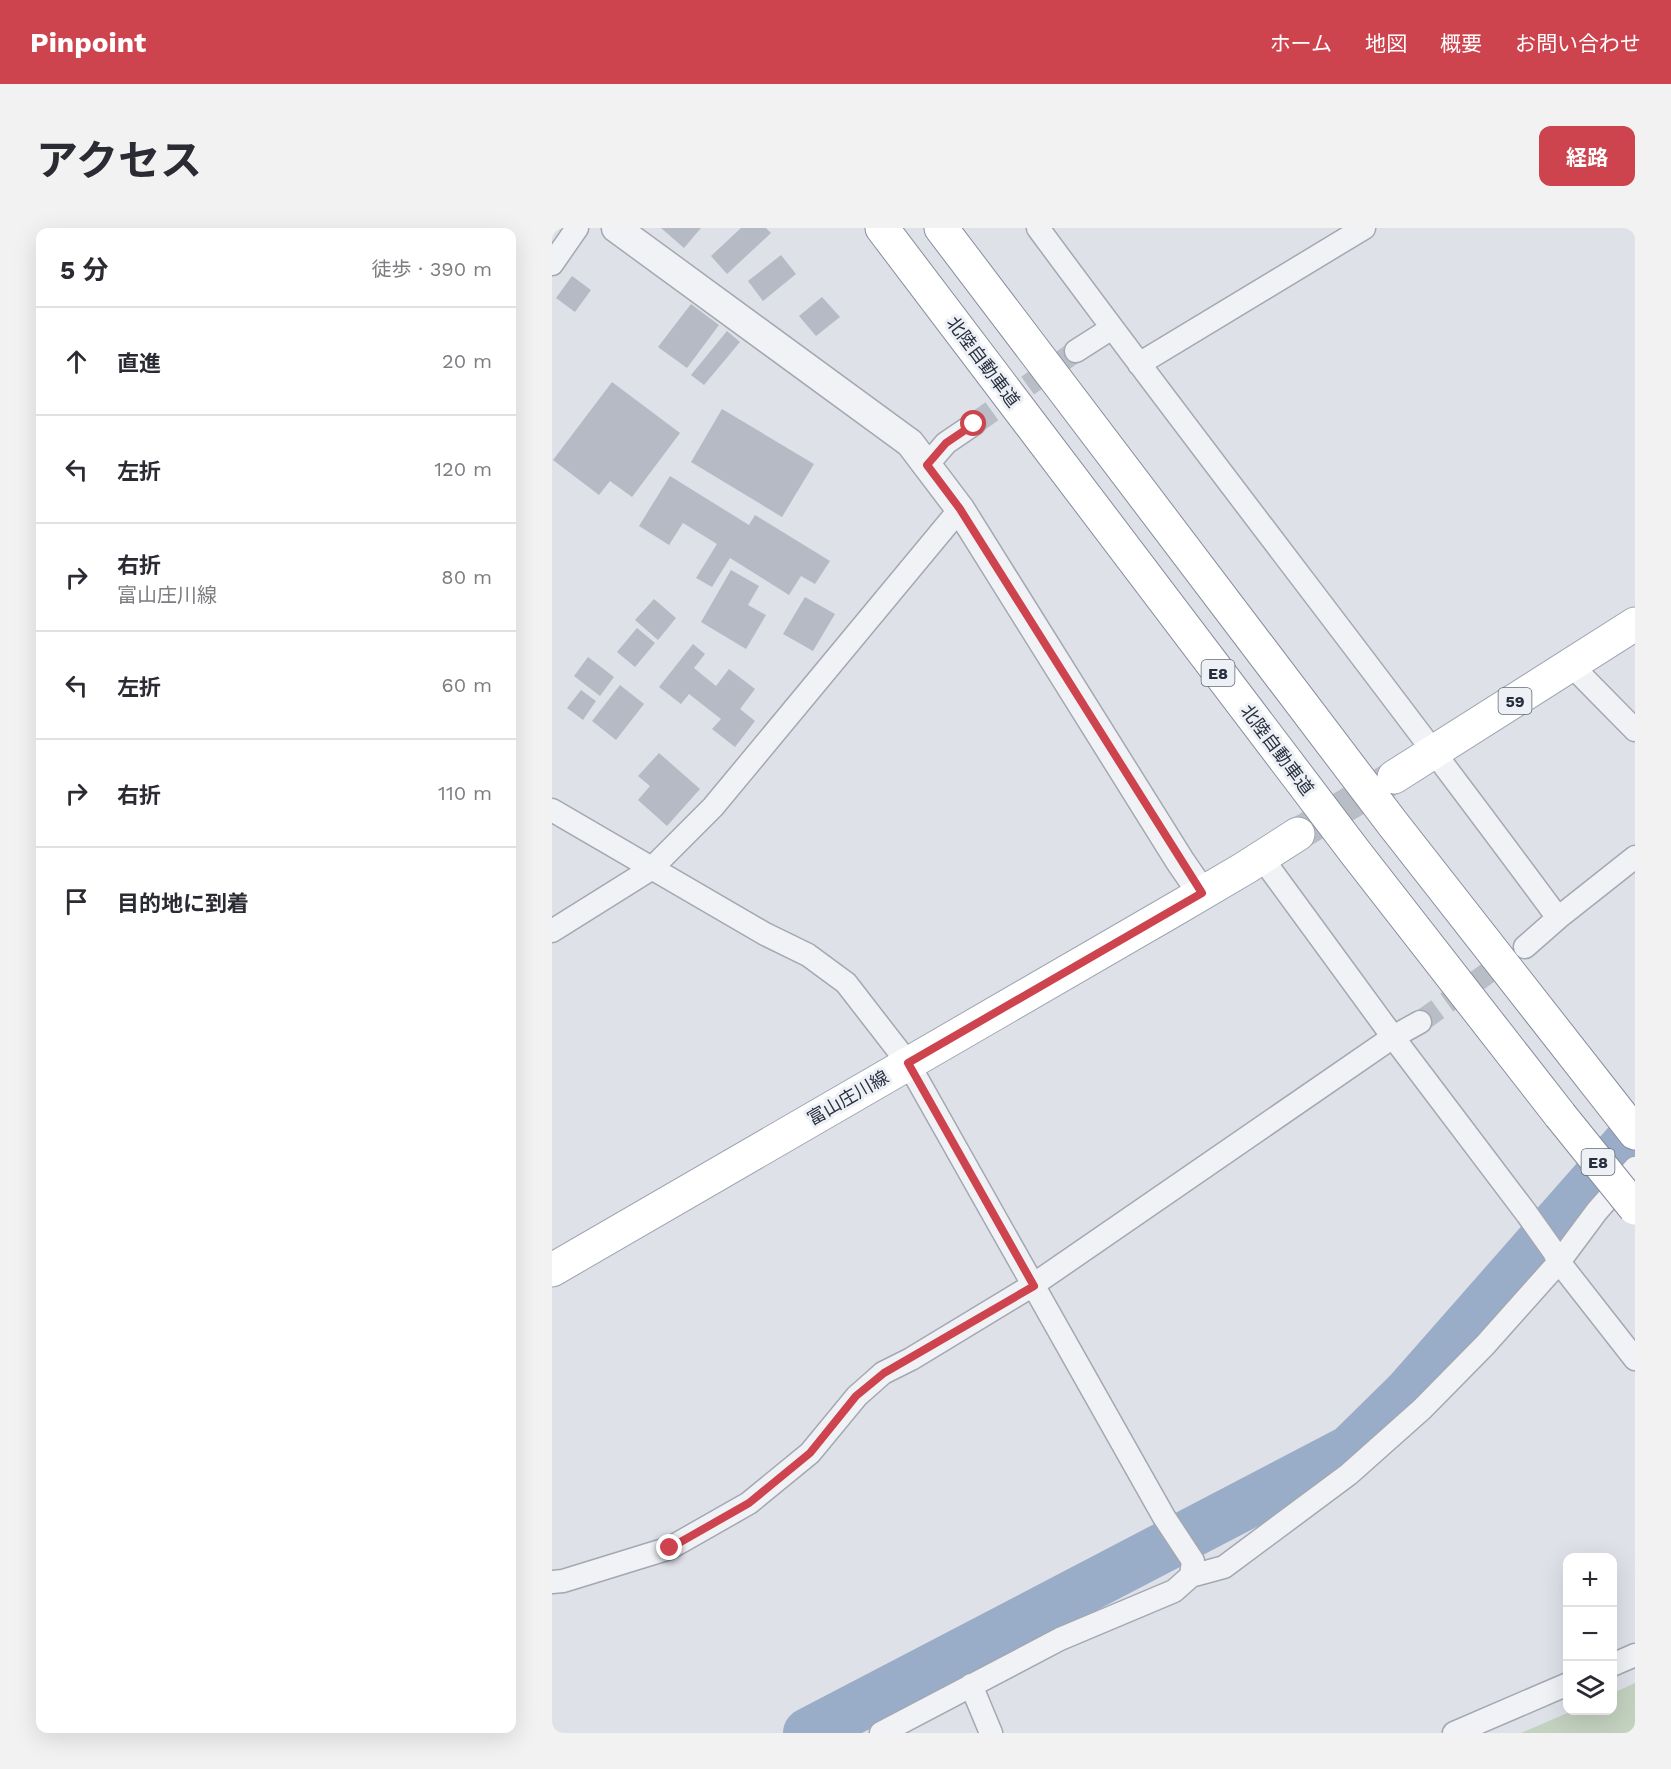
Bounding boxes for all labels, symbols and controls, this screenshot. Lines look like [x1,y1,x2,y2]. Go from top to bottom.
text: Pinpoint [30,26,146,59]
text: ホーム [1270,31,1332,56]
text: 地図 [1365,31,1407,56]
text: 概要 [1440,31,1482,56]
text: お問い合わせ [1515,31,1641,56]
button: 経路 [1539,126,1635,186]
text: アクセス [36,136,202,185]
text: 5 分 [60,255,109,285]
text: 徒歩 · 390 m [372,257,492,281]
street label: 北陸自動車道 [943,312,1024,411]
icon: ahead [60,345,93,378]
text: 20 m [442,349,492,373]
text: 直進 [117,351,161,376]
route start [960,410,986,436]
icon: left [60,453,93,486]
text: 120 m [434,457,492,481]
text: 左折 [117,459,161,484]
text: 右折 [117,553,161,578]
icon: right [60,561,93,594]
text: 80 m [441,565,492,589]
text: 富山庄川線 [117,583,217,607]
road number: E8 [1202,660,1234,686]
icon: left [60,669,93,702]
text: 60 m [442,673,492,697]
text: 左折 [117,675,161,700]
road number: 59 [1498,688,1532,714]
street label: 北陸自動車道 [1237,700,1318,799]
icon: right [60,777,93,810]
text: 110 m [438,781,492,805]
text: 右折 [117,783,161,808]
icon: arrive [60,885,93,918]
text: 目的地に到着 [117,891,249,916]
street label: 富山庄川線 [804,1066,892,1129]
road number: E8 [1582,1149,1614,1175]
route end [656,1534,682,1560]
map controls [1563,1553,1617,1715]
button: + [1563,1553,1617,1607]
button: − [1563,1607,1617,1661]
button: layers [1563,1661,1617,1715]

